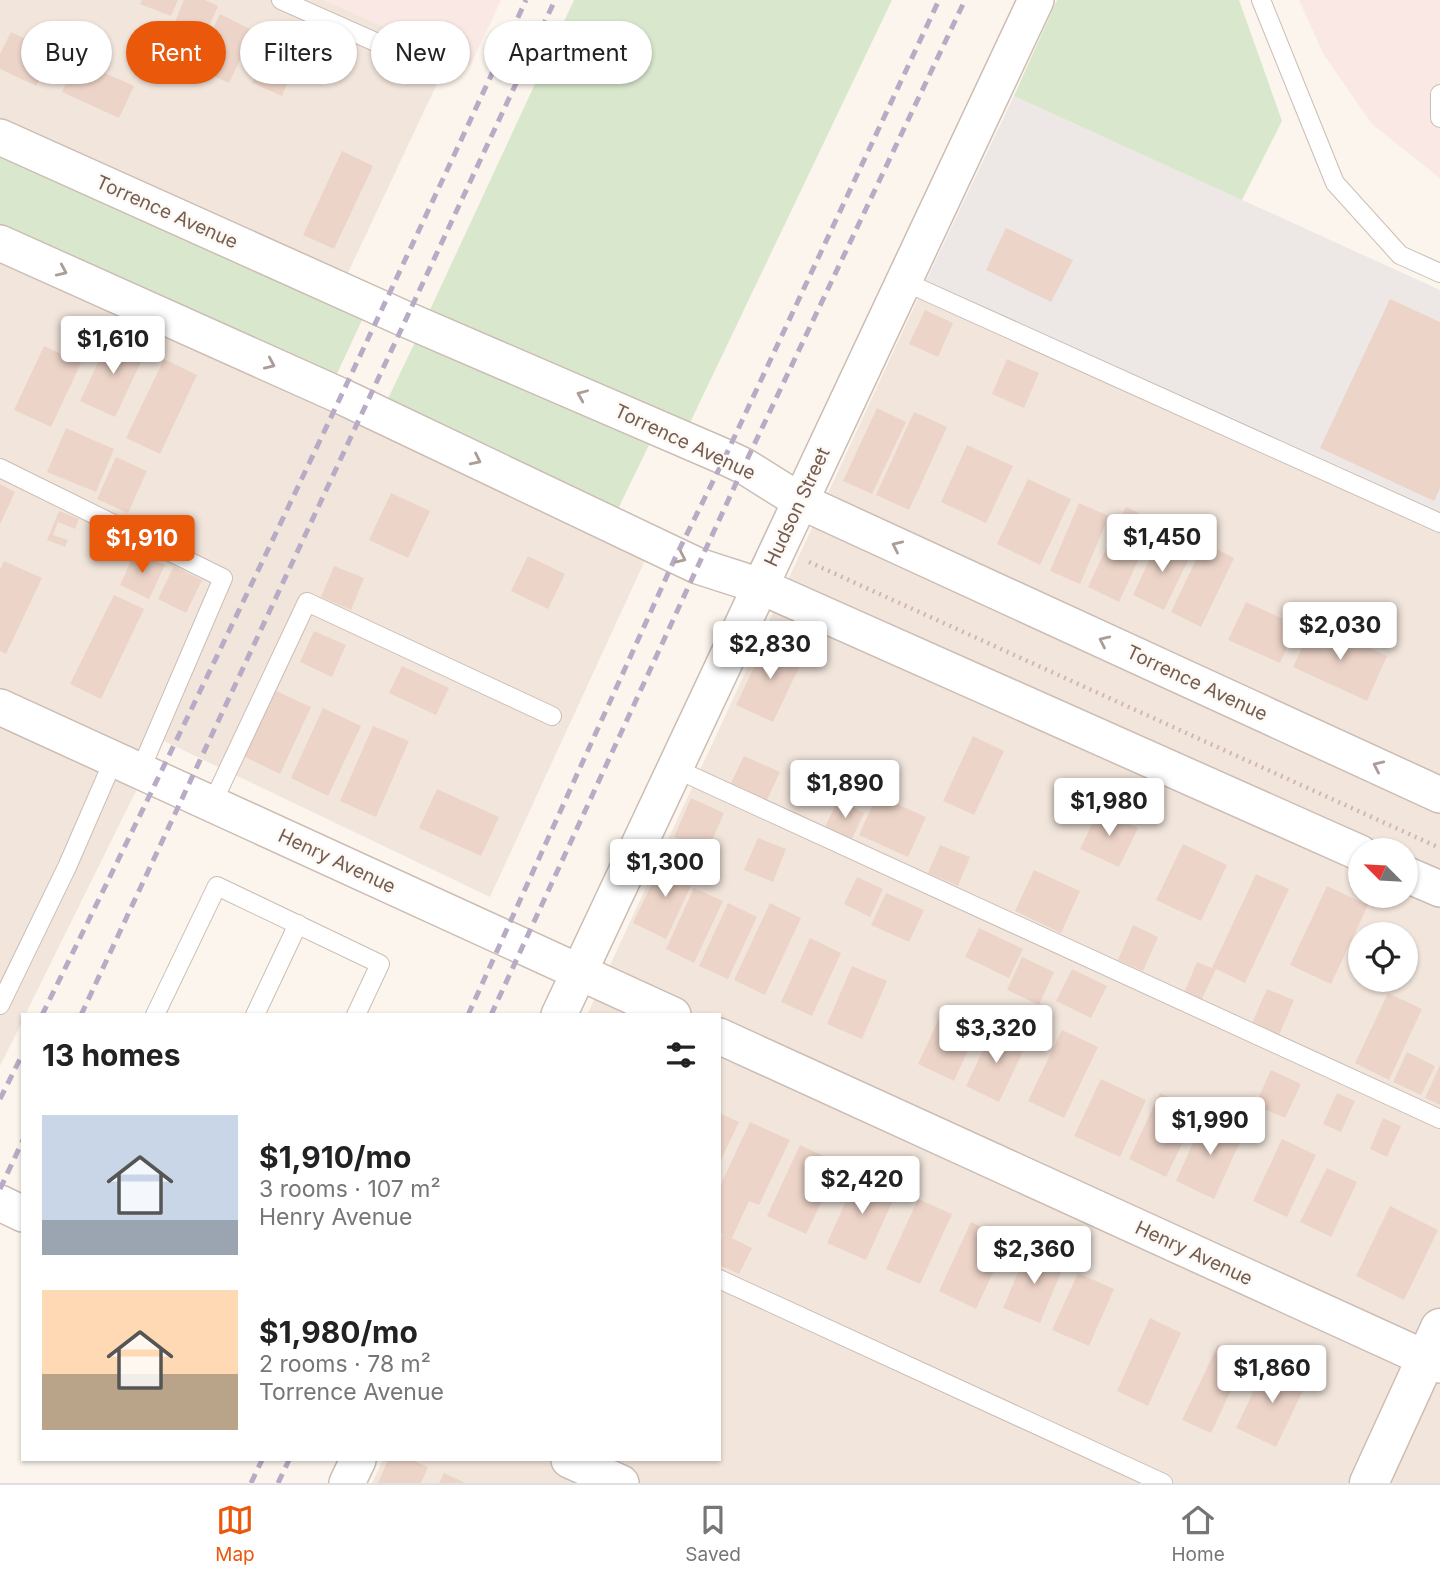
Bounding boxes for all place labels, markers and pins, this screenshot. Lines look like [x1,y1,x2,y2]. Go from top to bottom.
pin: $1,610 [56,316,170,376]
pin: $1,450 [1105,514,1219,574]
pin: $1,910 [85,516,199,575]
pin: $2,030 [1283,602,1397,662]
pin: $2,830 [713,622,827,681]
pin: $1,890 [788,760,902,820]
pin: $1,980 [1052,778,1166,838]
pin: $1,300 [608,839,722,899]
pin: $3,320 [939,1006,1053,1065]
pin: $1,990 [1153,1098,1267,1157]
pin: $2,420 [805,1156,919,1216]
pin: $2,360 [977,1226,1091,1286]
pin: $1,860 [1215,1346,1329,1405]

